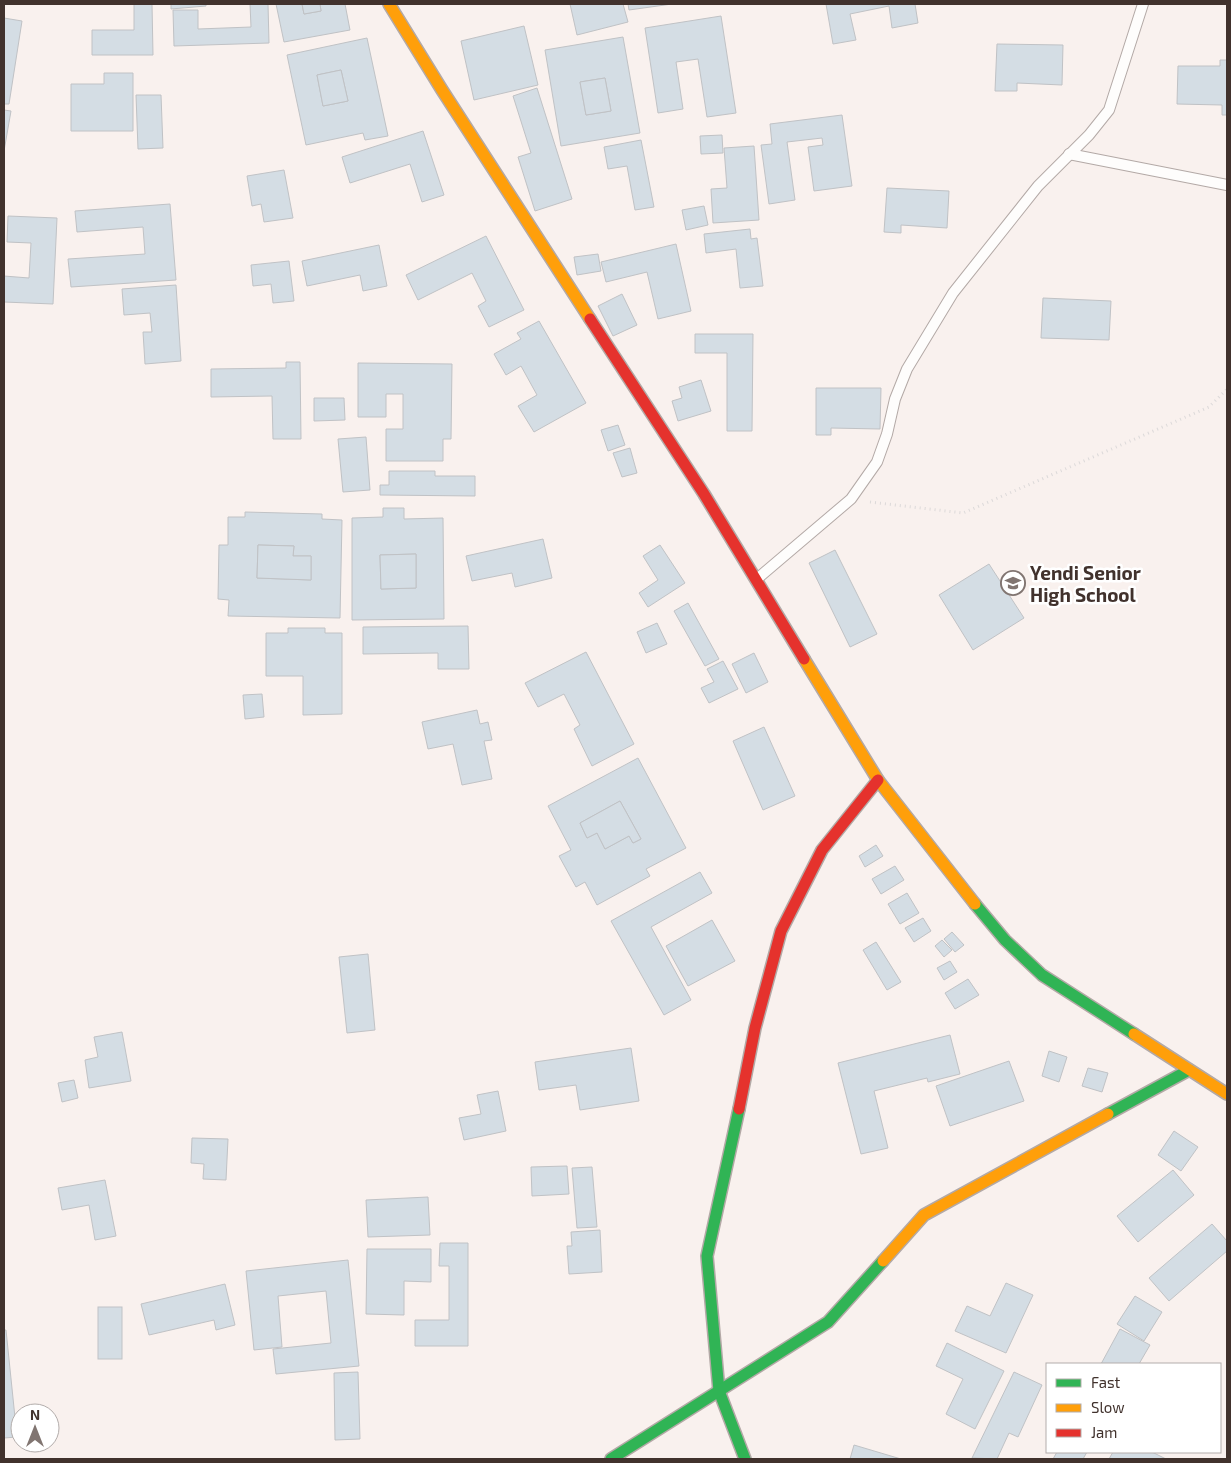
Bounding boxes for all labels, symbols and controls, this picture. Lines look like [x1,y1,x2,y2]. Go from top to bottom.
place label: Yendi Senior High School [1030,561,1141,606]
school or university icon: Yendi Senior High School [1000,570,1026,596]
legend [1046,1363,1221,1453]
text: Fast [1091,1373,1121,1391]
text: Slow [1091,1398,1125,1416]
north arrow [10,1403,60,1453]
text: N [30,1406,40,1423]
text: Jam [1091,1423,1117,1441]

